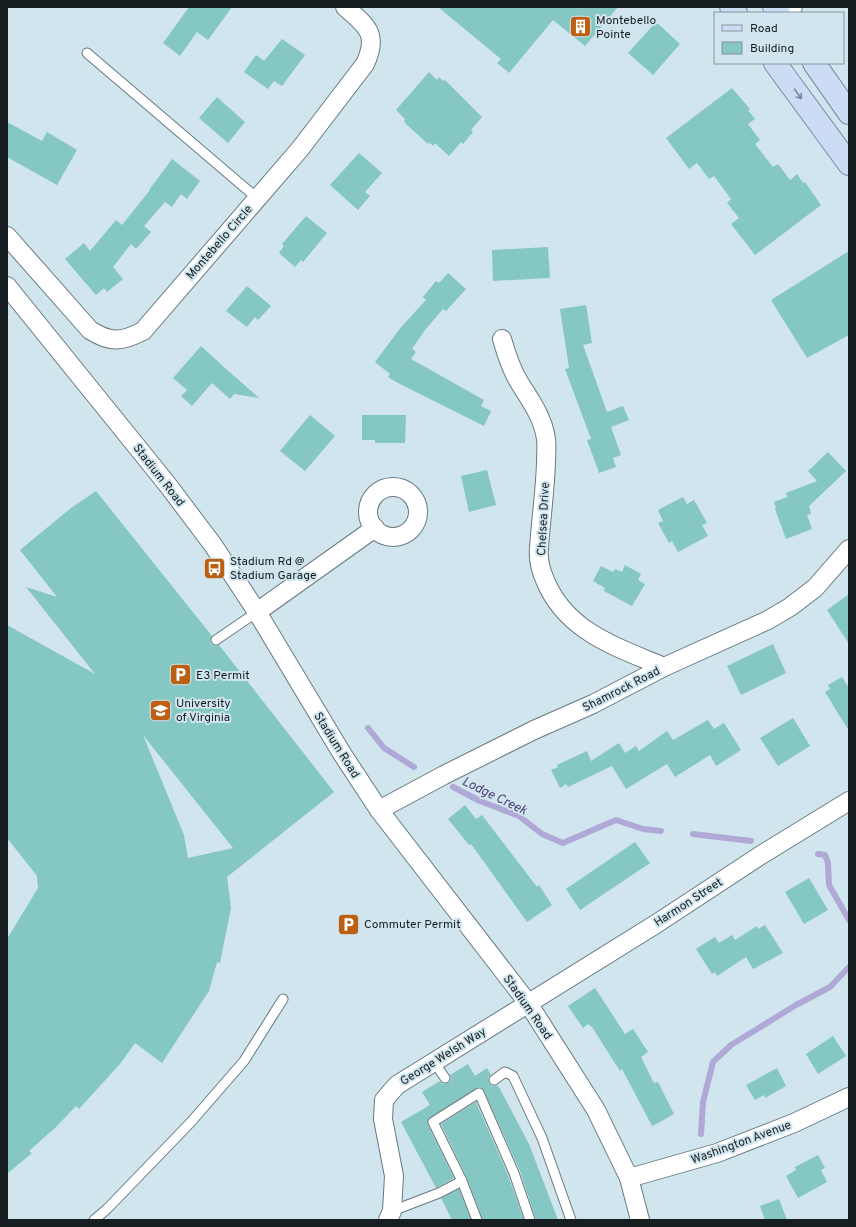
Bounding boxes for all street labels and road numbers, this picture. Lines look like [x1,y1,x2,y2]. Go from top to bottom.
street label: Montebello Circle [183,202,257,283]
street label: Stadium Road [129,441,188,510]
street label: Chelsea Drive [534,482,554,556]
street label: Shamrock Road [580,663,663,716]
street label: Stadium Road [309,709,363,782]
street label: Harmon Street [651,875,726,931]
street label: Stadium Road [499,972,555,1043]
street label: George Welsh Way [398,1024,490,1090]
street label: Washington Avenue [689,1117,794,1168]

